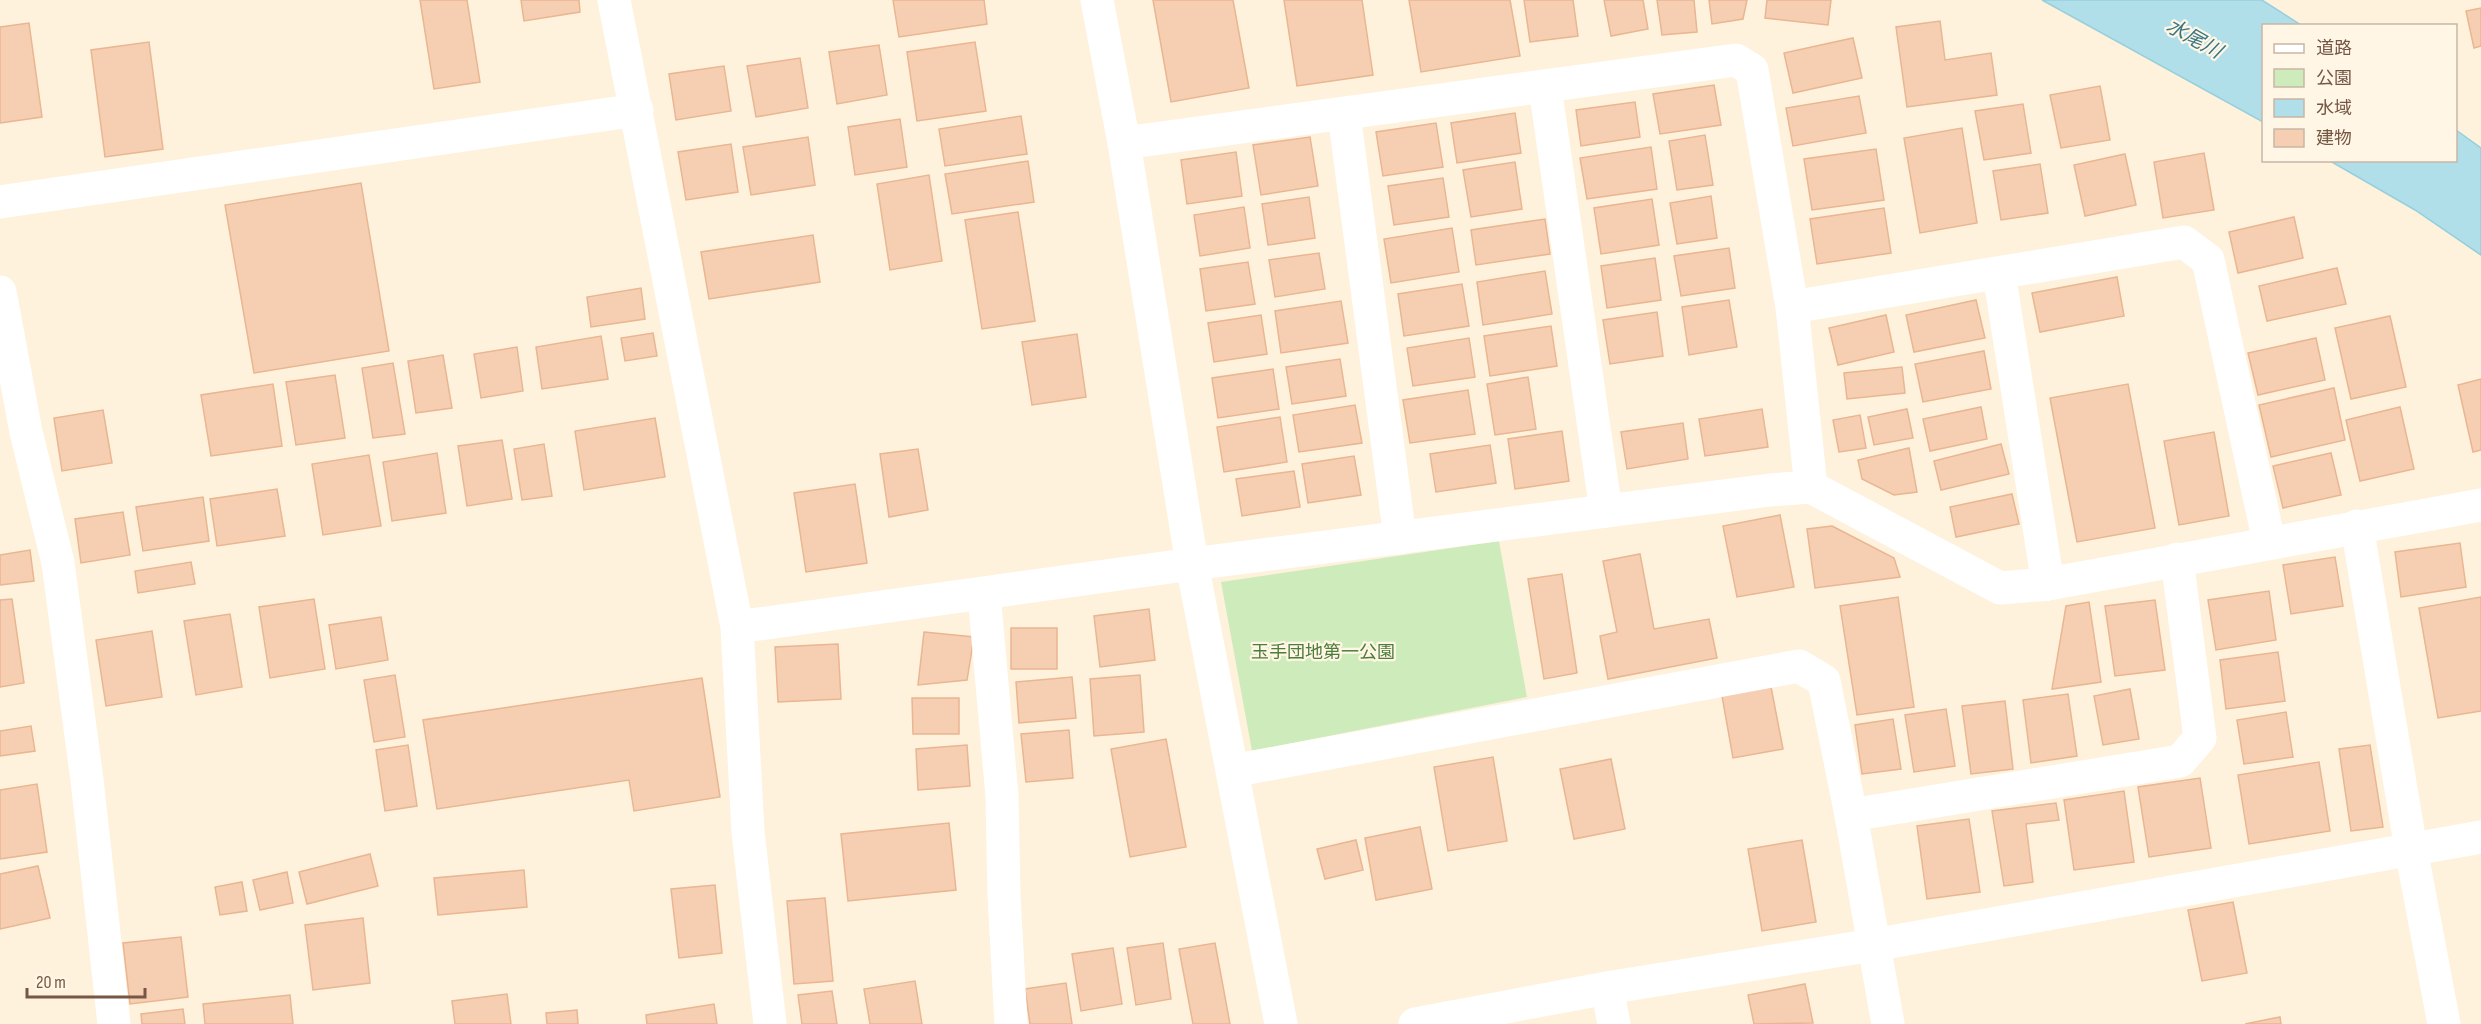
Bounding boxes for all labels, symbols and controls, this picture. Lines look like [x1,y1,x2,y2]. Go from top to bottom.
water label: 水尾川 [2162,14,2228,65]
legend [2262,24,2457,162]
text: 道路 [2316,38,2352,59]
text: 公園 [2316,68,2352,89]
text: 水域 [2316,98,2352,119]
text: 建物 [2316,128,2352,149]
park label: 玉手団地第一公園 [1251,642,1395,663]
scale bar [27,961,146,999]
text: 20 m [36,972,66,993]

